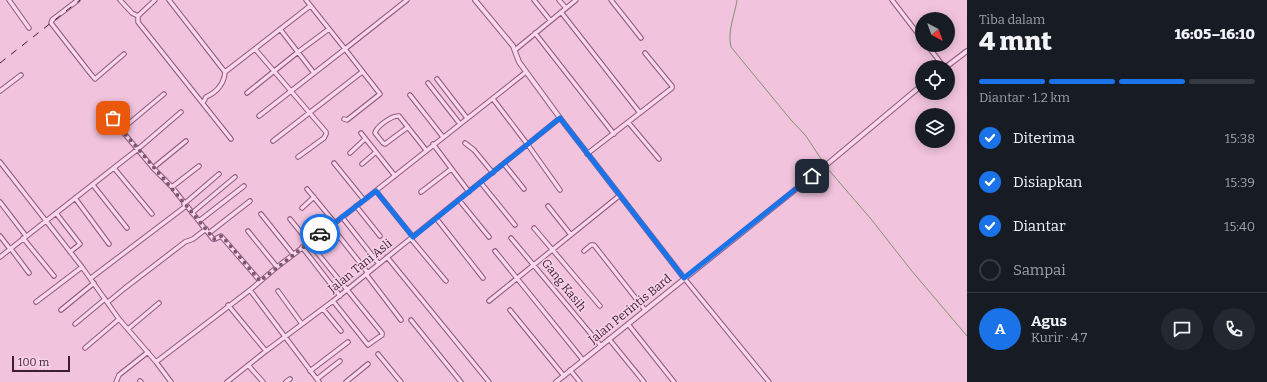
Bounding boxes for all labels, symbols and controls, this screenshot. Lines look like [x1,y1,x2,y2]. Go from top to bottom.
north arrow [915,12,955,52]
map controls [915,12,955,148]
text: Tiba dalam [979,12,1045,27]
text: 16:05–16:10 [1174,25,1255,43]
text: 4 mnt [979,26,1052,57]
button: locate [915,60,955,100]
text: Diantar · 1.2 km [979,90,1070,105]
pin [96,101,130,135]
icon: bag [102,107,124,129]
button: layers [915,108,955,148]
icon: check [979,127,1001,149]
text: Diterima [1013,129,1075,147]
text: 15:38 [1225,131,1255,146]
pin [795,159,829,193]
icon: home [801,165,823,187]
icon: check [979,171,1001,193]
text: Disiapkan [1013,173,1082,191]
text: 15:39 [1225,175,1255,190]
courier [300,214,340,254]
icon: check [979,215,1001,237]
text: Diantar [1013,217,1066,235]
text: 15:40 [1224,219,1255,234]
icon: car [309,223,331,245]
street label: Jalan Tani Asli [325,236,395,297]
street label: Gang Kasih [539,256,590,314]
text: Sampai [1013,261,1066,279]
street label: Jalan Perintis Bard [585,271,674,347]
button: chat [1161,308,1203,350]
button: phone [1213,308,1255,350]
text: Agus [1031,312,1067,330]
text: A [995,320,1005,338]
text: Kurir · 4.7 [1031,330,1087,345]
scale bar [12,354,70,373]
text: 100 m [18,356,49,369]

